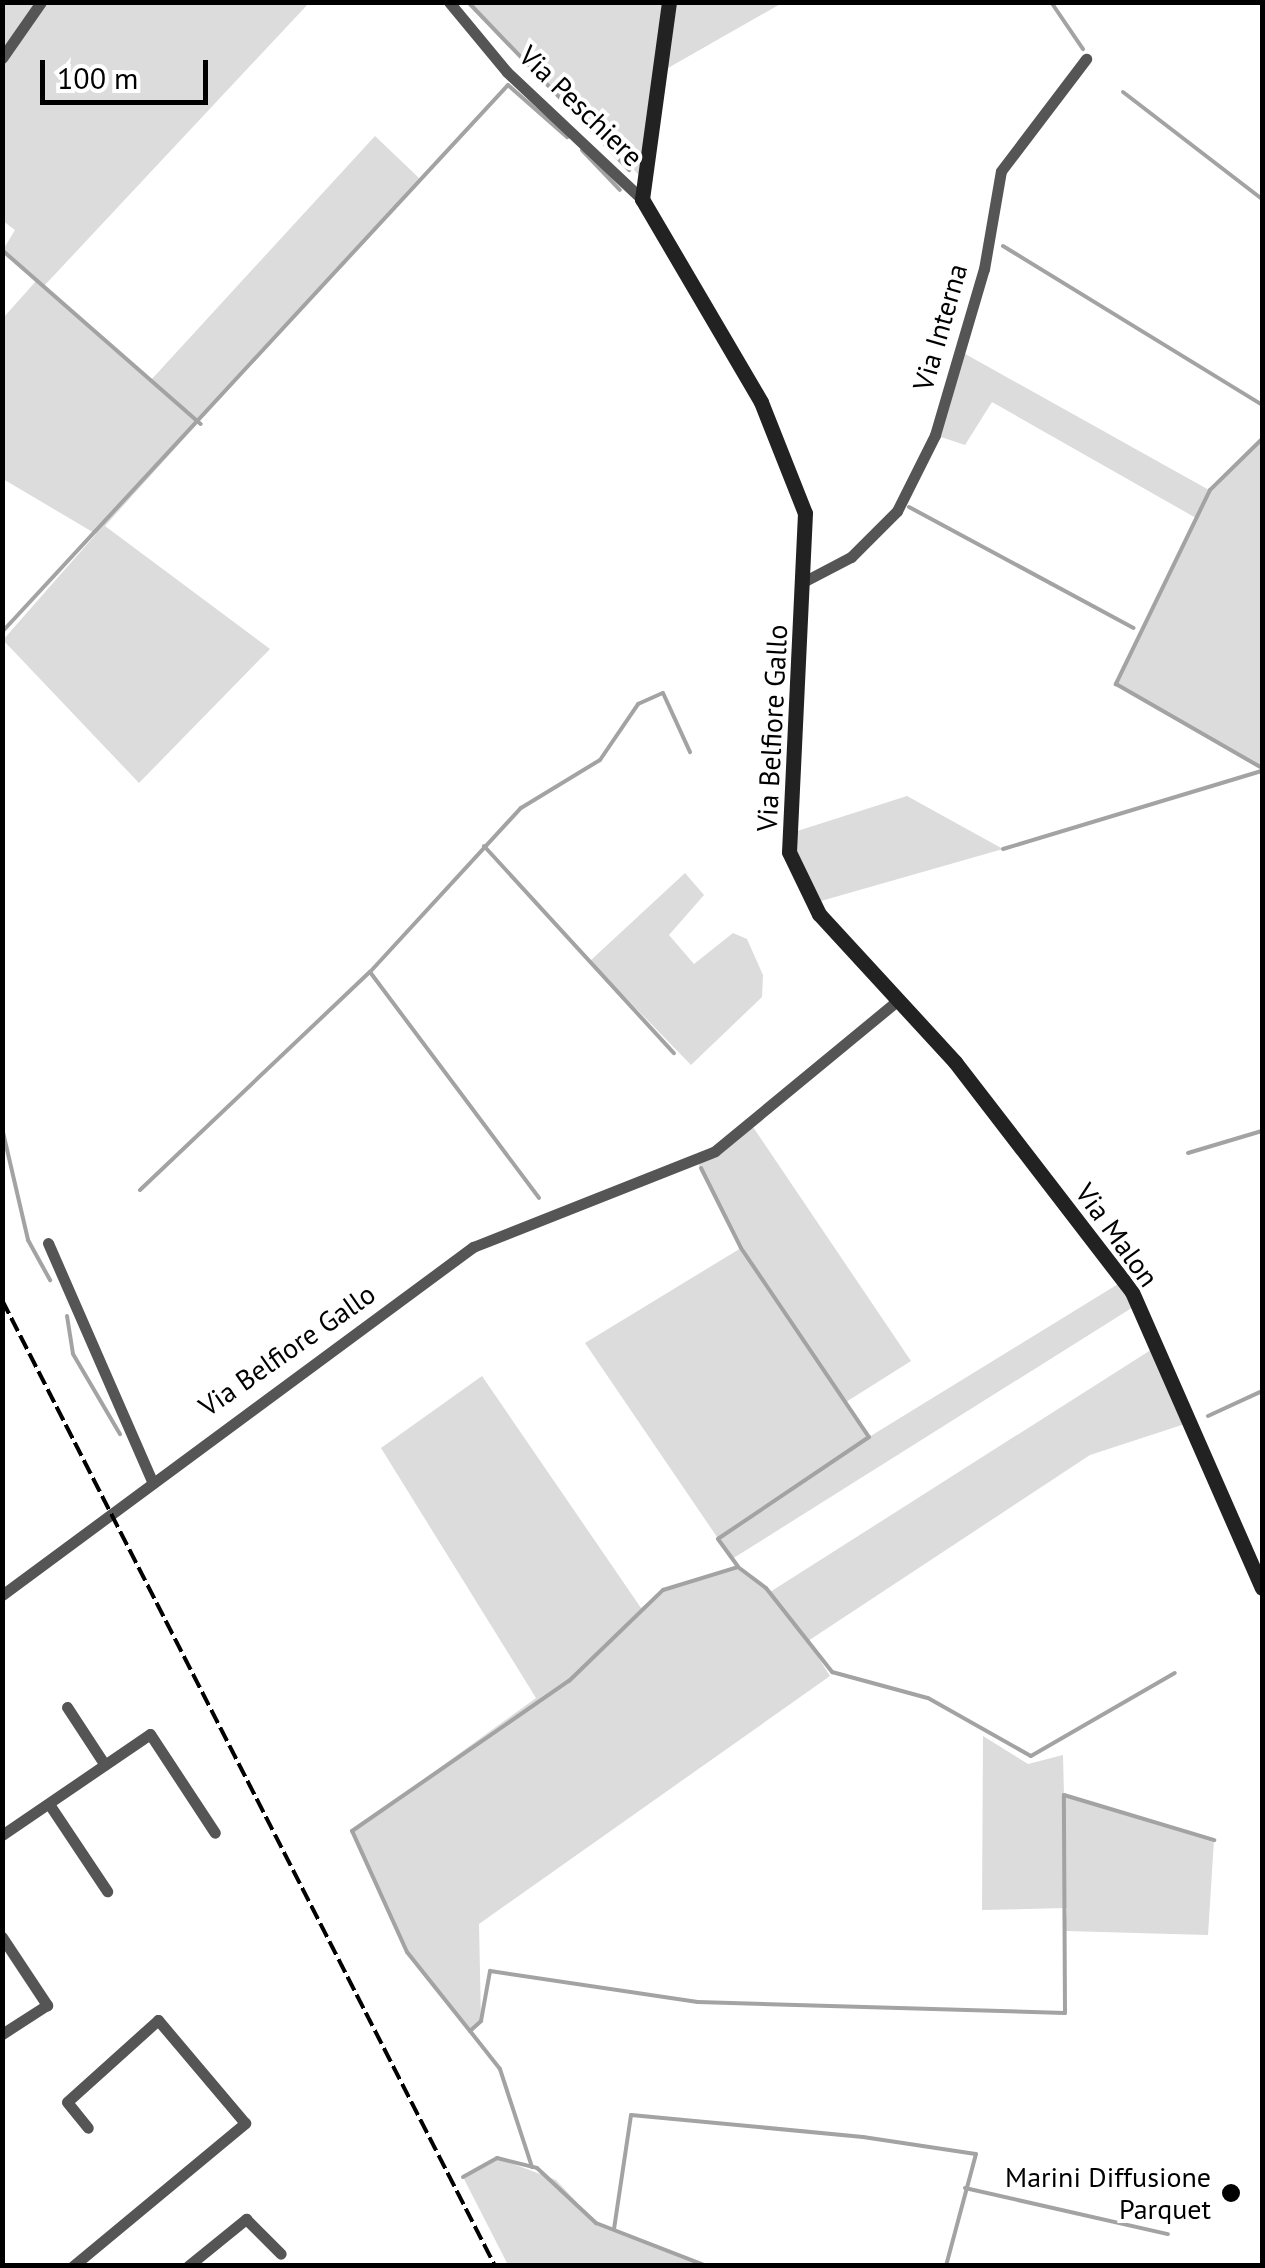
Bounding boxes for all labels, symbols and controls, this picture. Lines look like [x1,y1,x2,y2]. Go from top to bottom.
street label: Via Peschiere [512,39,650,173]
scale bar [45,40,212,102]
text: 100 m [57,58,138,97]
street label: Via Interna [906,260,974,394]
street label: Via Belfiore Gallo [750,624,794,832]
street label: Via Malon [1068,1177,1166,1293]
street label: Via Belfiore Gallo [192,1277,382,1423]
place label: Marini Diffusione Parquet [1005,2160,1211,2226]
marker: Marini Diffusione Parquet [1220,2182,1242,2204]

